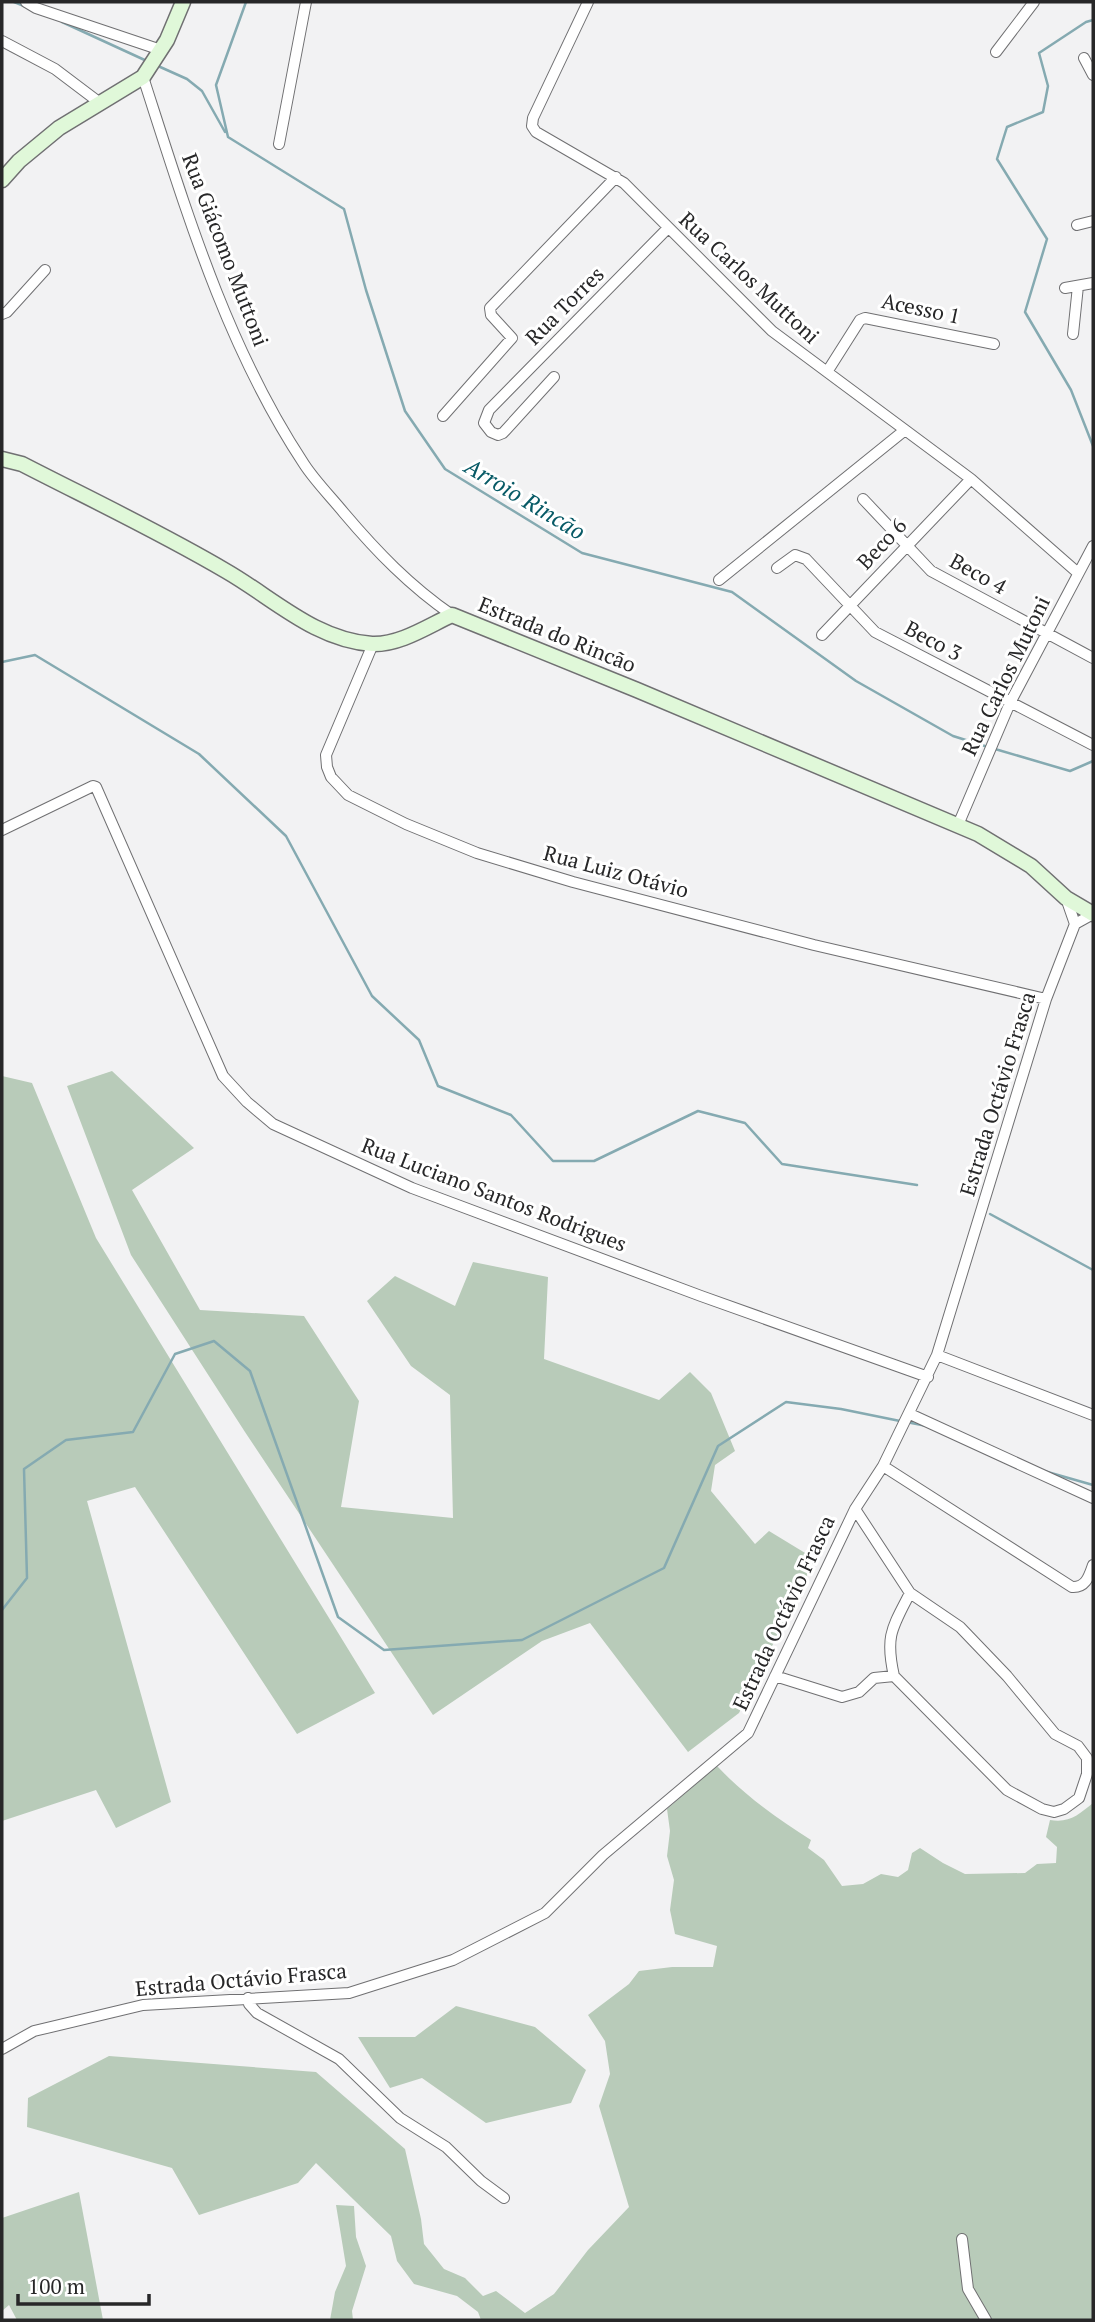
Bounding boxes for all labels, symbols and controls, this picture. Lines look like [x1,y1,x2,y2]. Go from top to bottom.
street label: Rua Giácomo Muttoni [176,149,276,350]
street label: Rua Carlos Muttoni [674,205,826,349]
street label: Rua Torres [519,260,610,351]
street label: Acesso 1 [879,286,963,330]
water label: Arroio Rincão [457,449,591,547]
street label: Beco 6 [850,512,912,575]
street label: Beco 4 [945,546,1013,600]
street label: Estrada do Rincão [474,590,640,678]
street label: Rua Carlos Mutoni [954,591,1056,760]
street label: Beco 3 [900,613,967,667]
street label: Rua Luiz Otávio [541,838,692,904]
street label: Estrada Octávio Frasca [953,988,1042,1199]
street label: Rua Luciano Santos Rodrigues [358,1130,631,1258]
street label: Estrada Octávio Frasca [726,1510,841,1715]
street label: Estrada Octávio Frasca [134,1956,348,2002]
scale bar [18,2262,149,2306]
text: 100 m [28,2272,85,2300]

